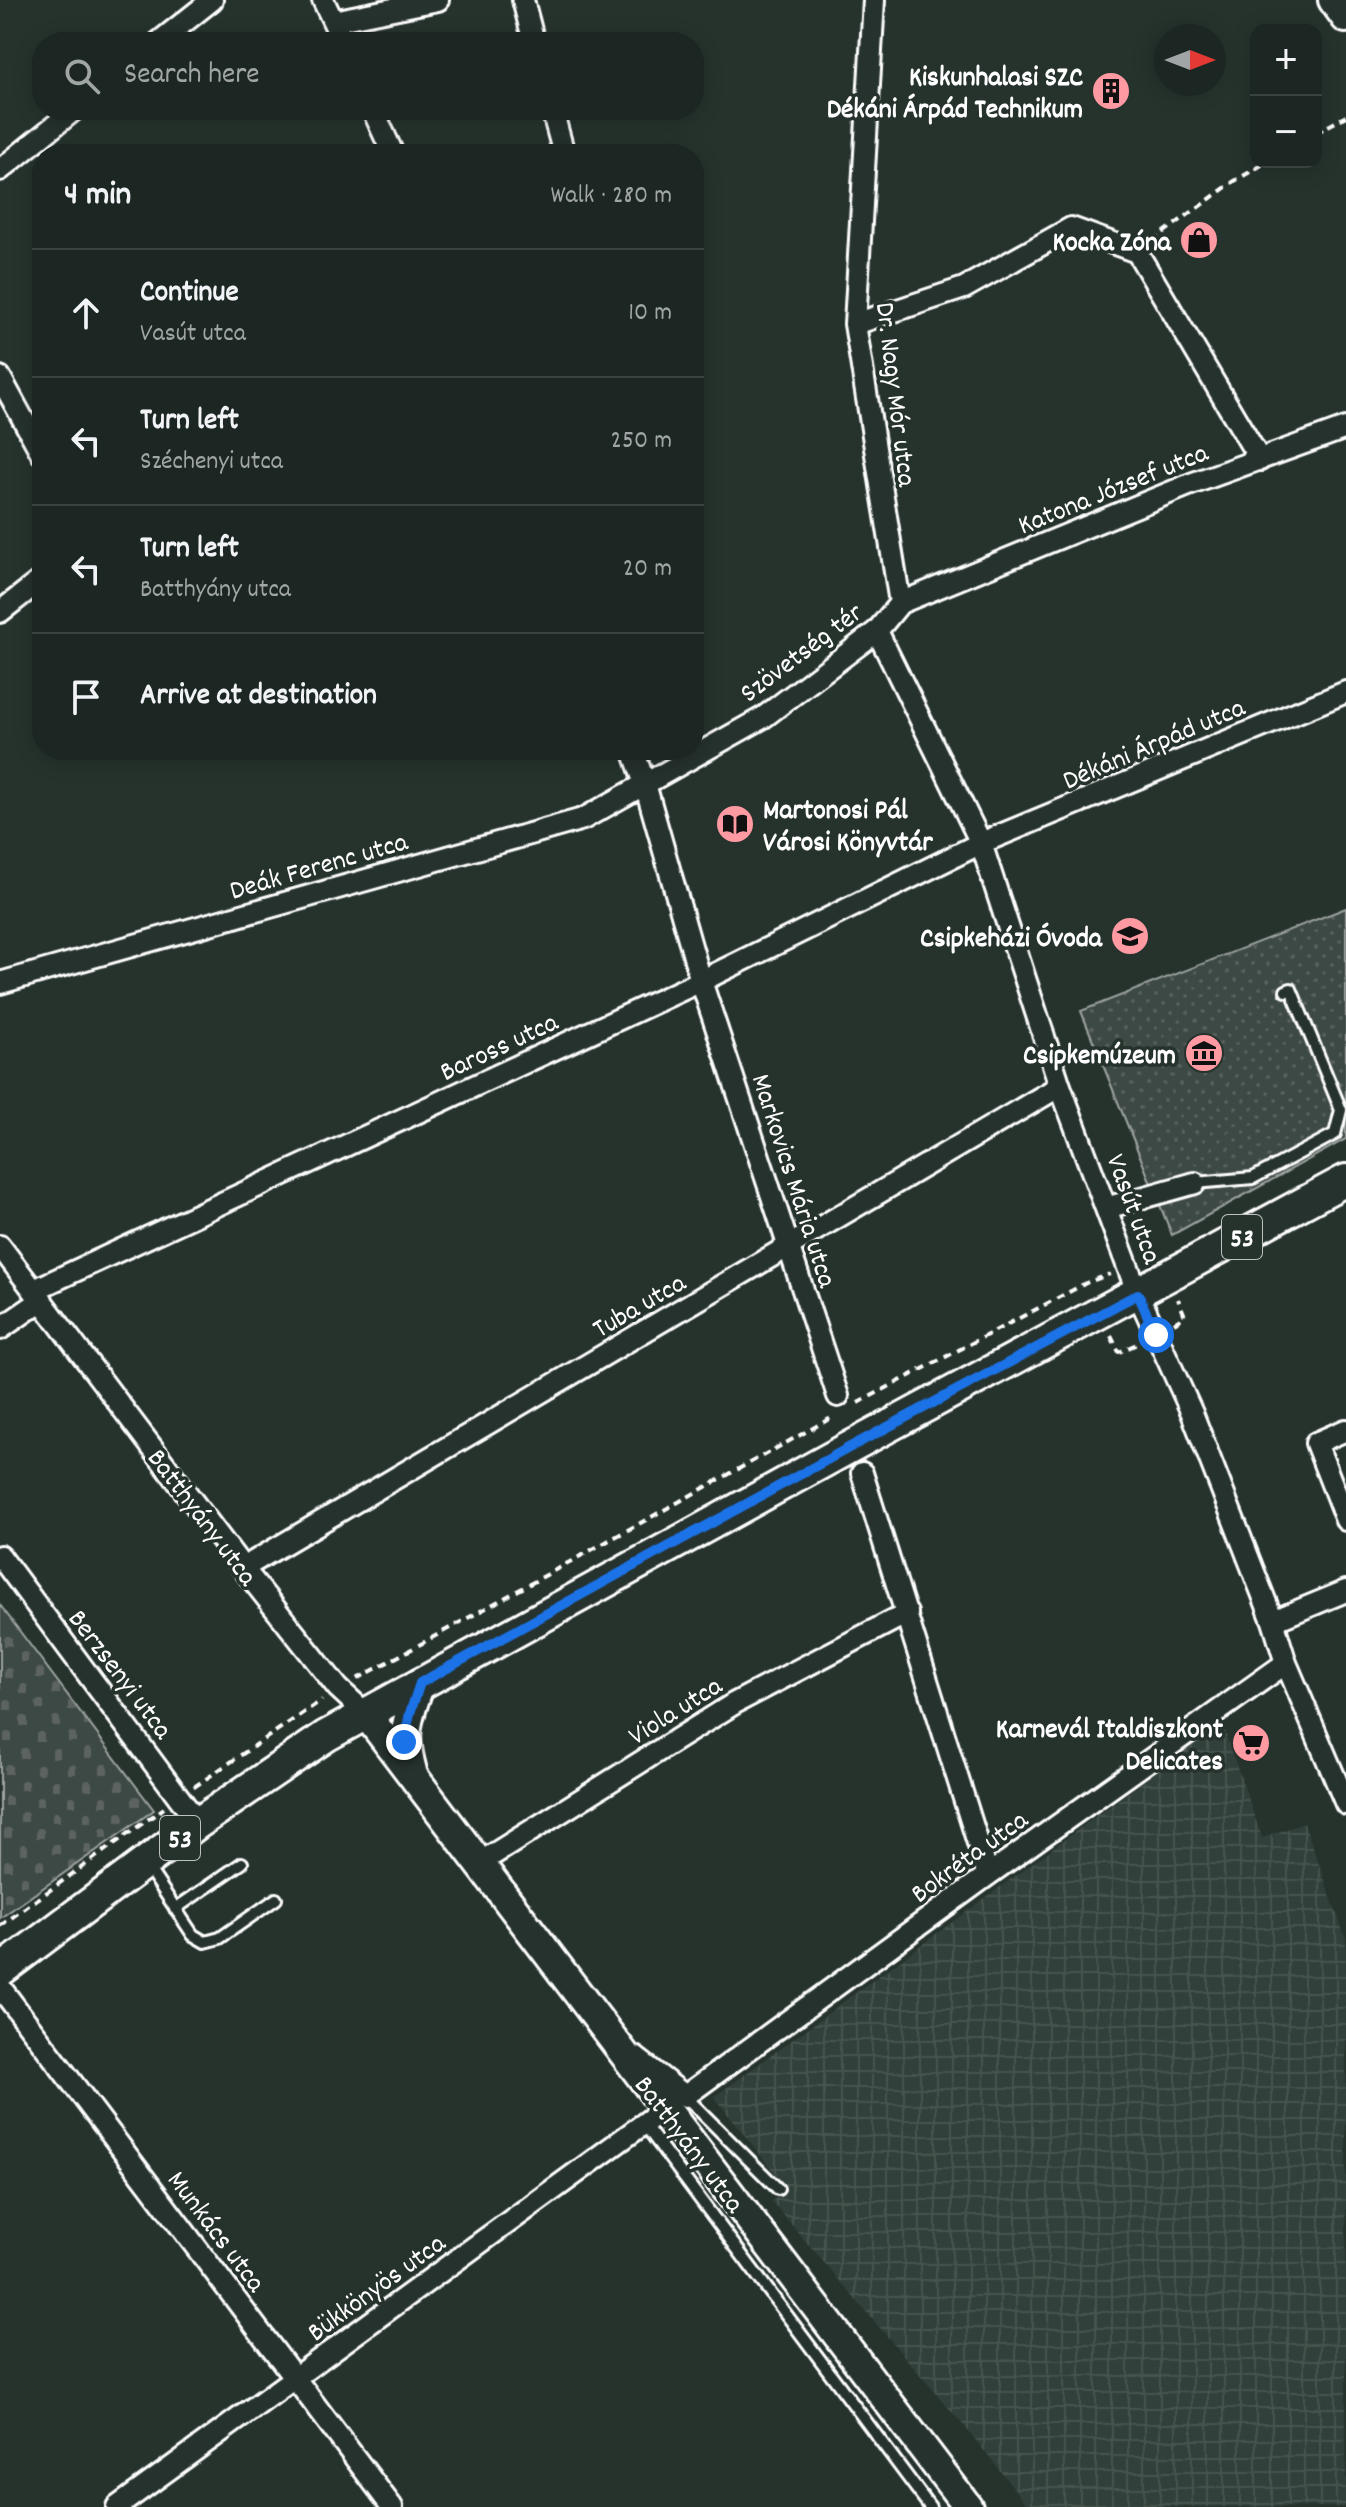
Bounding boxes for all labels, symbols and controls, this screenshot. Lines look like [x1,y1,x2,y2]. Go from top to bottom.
north arrow [1154,24,1226,96]
map controls [1250,24,1322,168]
button: + [1250,24,1322,96]
search box [32,32,704,120]
icon: search [60,54,104,98]
text: Search here [124,55,260,98]
place label: Kiskunhalasi SZC Dékáni Árpád Technikum [827,60,1083,132]
building icon: Kiskunhalasi SZC Dékáni Árpád Technikum [1090,70,1132,112]
button: − [1250,96,1322,168]
text: 4 min [64,172,131,221]
text: Walk · 280 m [550,178,672,215]
shop icon: Kocka Zóna [1178,219,1220,261]
place label: Kocka Zóna [1052,225,1172,265]
text: Continue [140,273,239,316]
icon: ahead [64,291,108,335]
text: 10 m [628,295,672,332]
street label: Dr. Nagy Mór utca [862,300,924,490]
text: Vasút utca [140,316,246,353]
text: Turn left [140,401,239,444]
icon: left [64,419,108,463]
text: 250 m [611,423,672,460]
street label: Katona József utca [1013,435,1216,548]
text: Széchenyi utca [140,444,283,481]
text: Turn left [140,529,239,572]
icon: left [64,547,108,591]
text: 20 m [623,551,672,588]
text: Batthyány utca [140,572,291,609]
street label: Szövetség tér [733,595,873,715]
icon: arrive [64,675,108,719]
text: Arrive at destination [140,676,377,719]
street label: Dékáni Árpád utca [1058,690,1253,803]
place label: Martonosi Pál Városi Könyvtár [763,793,933,865]
library icon: Martonosi Pál Városi Könyvtár [714,803,756,845]
street label: Deák Ferenc utca [226,824,414,913]
school or university icon: Csipkeházi Óvoda [1109,915,1151,957]
place label: Csipkeházi Óvoda [920,921,1103,961]
street label: Baross utca [435,1004,566,1094]
museum icon: Csipkemúzeum [1183,1032,1225,1074]
place label: Csipkemúzeum [1023,1038,1176,1078]
street label: Markovics Mária utca [738,1070,845,1294]
street label: Vasút utca [1093,1149,1170,1271]
road number: 53 [1222,1215,1262,1259]
street label: Tuba utca [586,1265,695,1351]
route start [1138,1317,1174,1353]
street label: Batthyány utca [135,1442,265,1597]
street label: Berzsenyi utca [56,1603,181,1750]
street label: Viola utca [622,1668,732,1758]
place label: Karnevál Italdiszkont Delicates [996,1712,1224,1784]
supermarket icon: Karnevál Italdiszkont Delicates [1230,1722,1272,1764]
route end [386,1724,422,1760]
street label: Bokréta utca [904,1802,1039,1915]
road number: 53 [160,1816,200,1860]
street label: Batthyány utca [622,2069,752,2224]
street label: Munkács utca [155,2164,274,2303]
street label: Bükkönyös utca [300,2226,456,2354]

